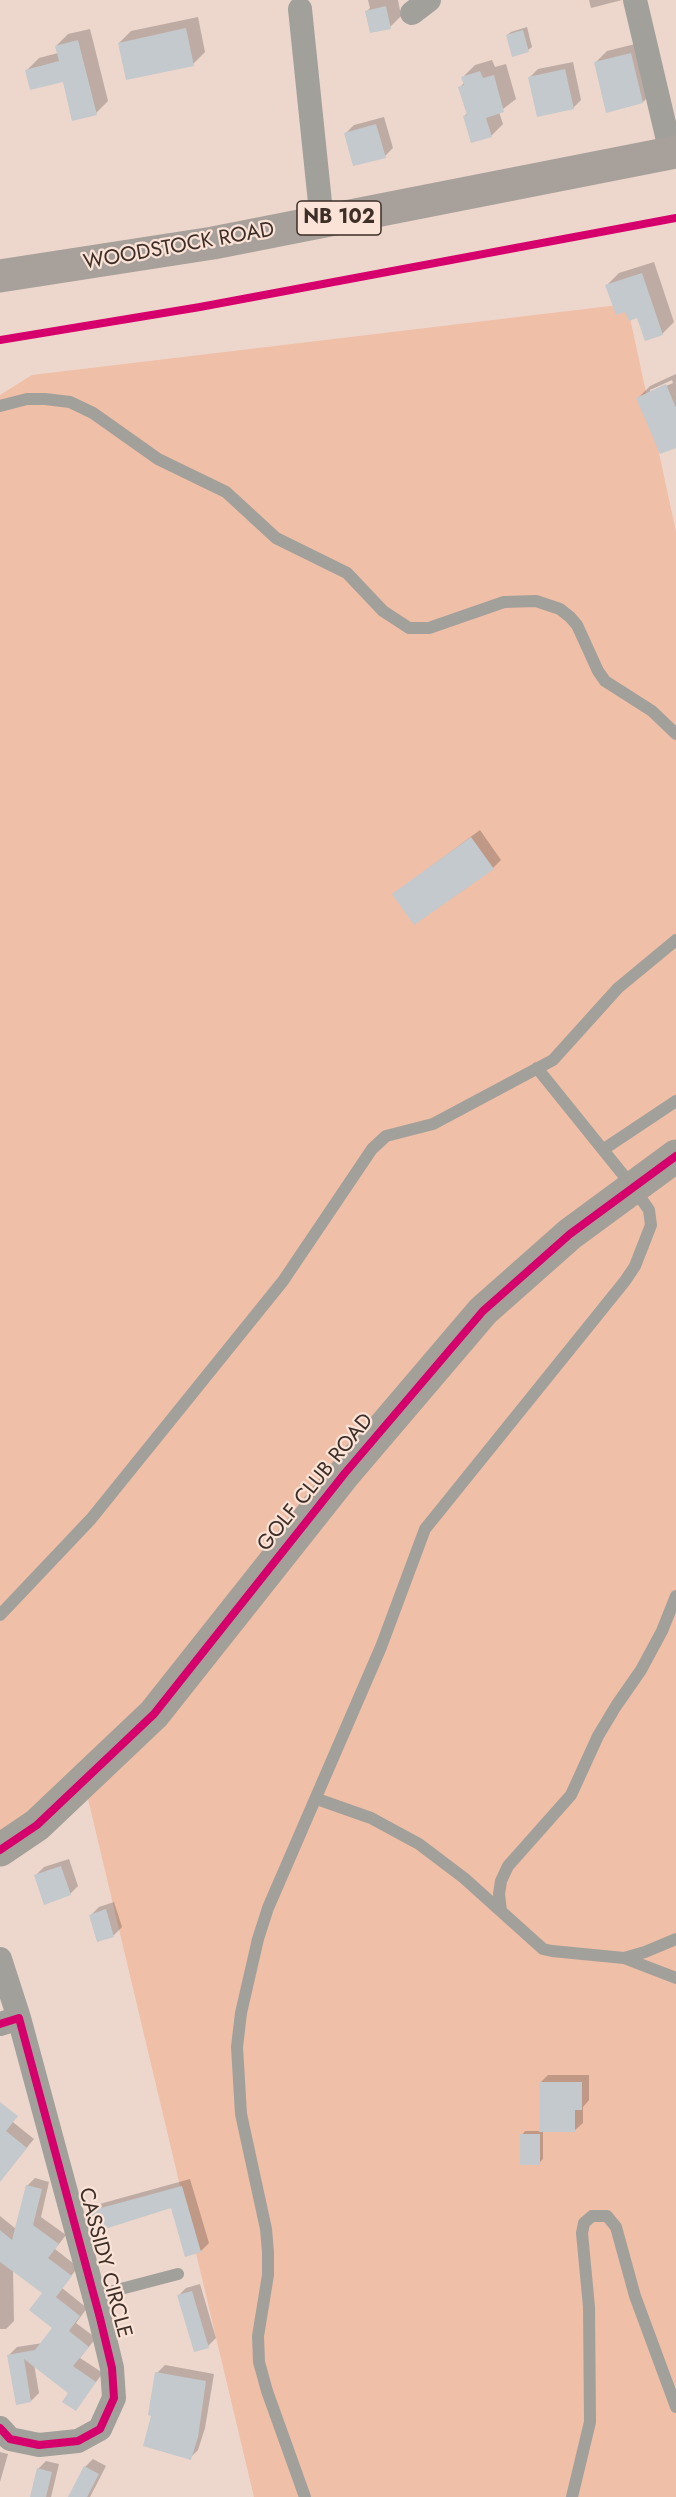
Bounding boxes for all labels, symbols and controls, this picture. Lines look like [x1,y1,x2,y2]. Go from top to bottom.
road number: NB 102 [297,201,381,235]
street label: WOODSTOCK ROAD [82,218,276,276]
street label: GOLF CLUB ROAD [253,1409,379,1557]
street label: CASSIDY CIRCLE [72,2185,136,2341]

